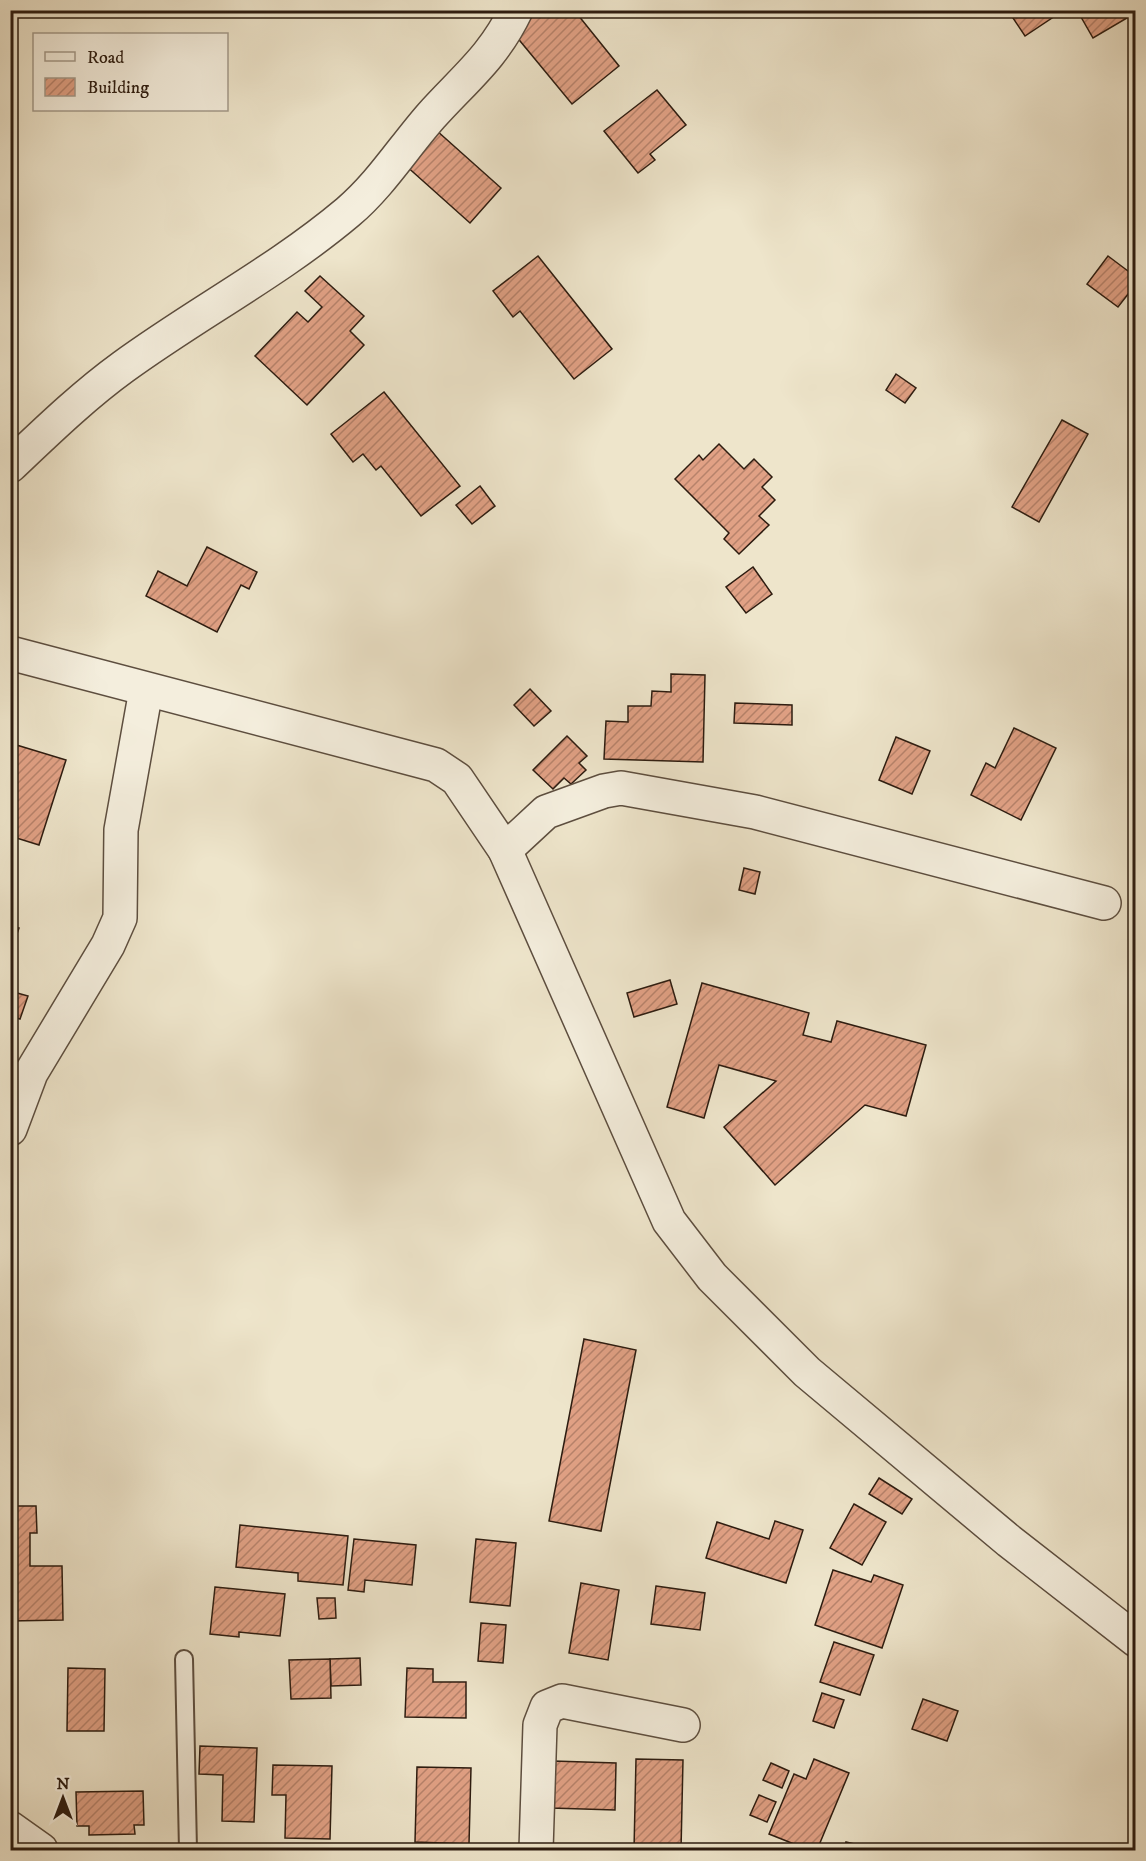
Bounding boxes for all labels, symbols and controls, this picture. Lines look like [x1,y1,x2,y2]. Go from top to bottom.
legend [33,33,228,111]
text: Road [87,47,124,69]
text: Building [87,77,149,99]
north arrow [33,1768,93,1828]
text: N [56,1774,70,1794]

